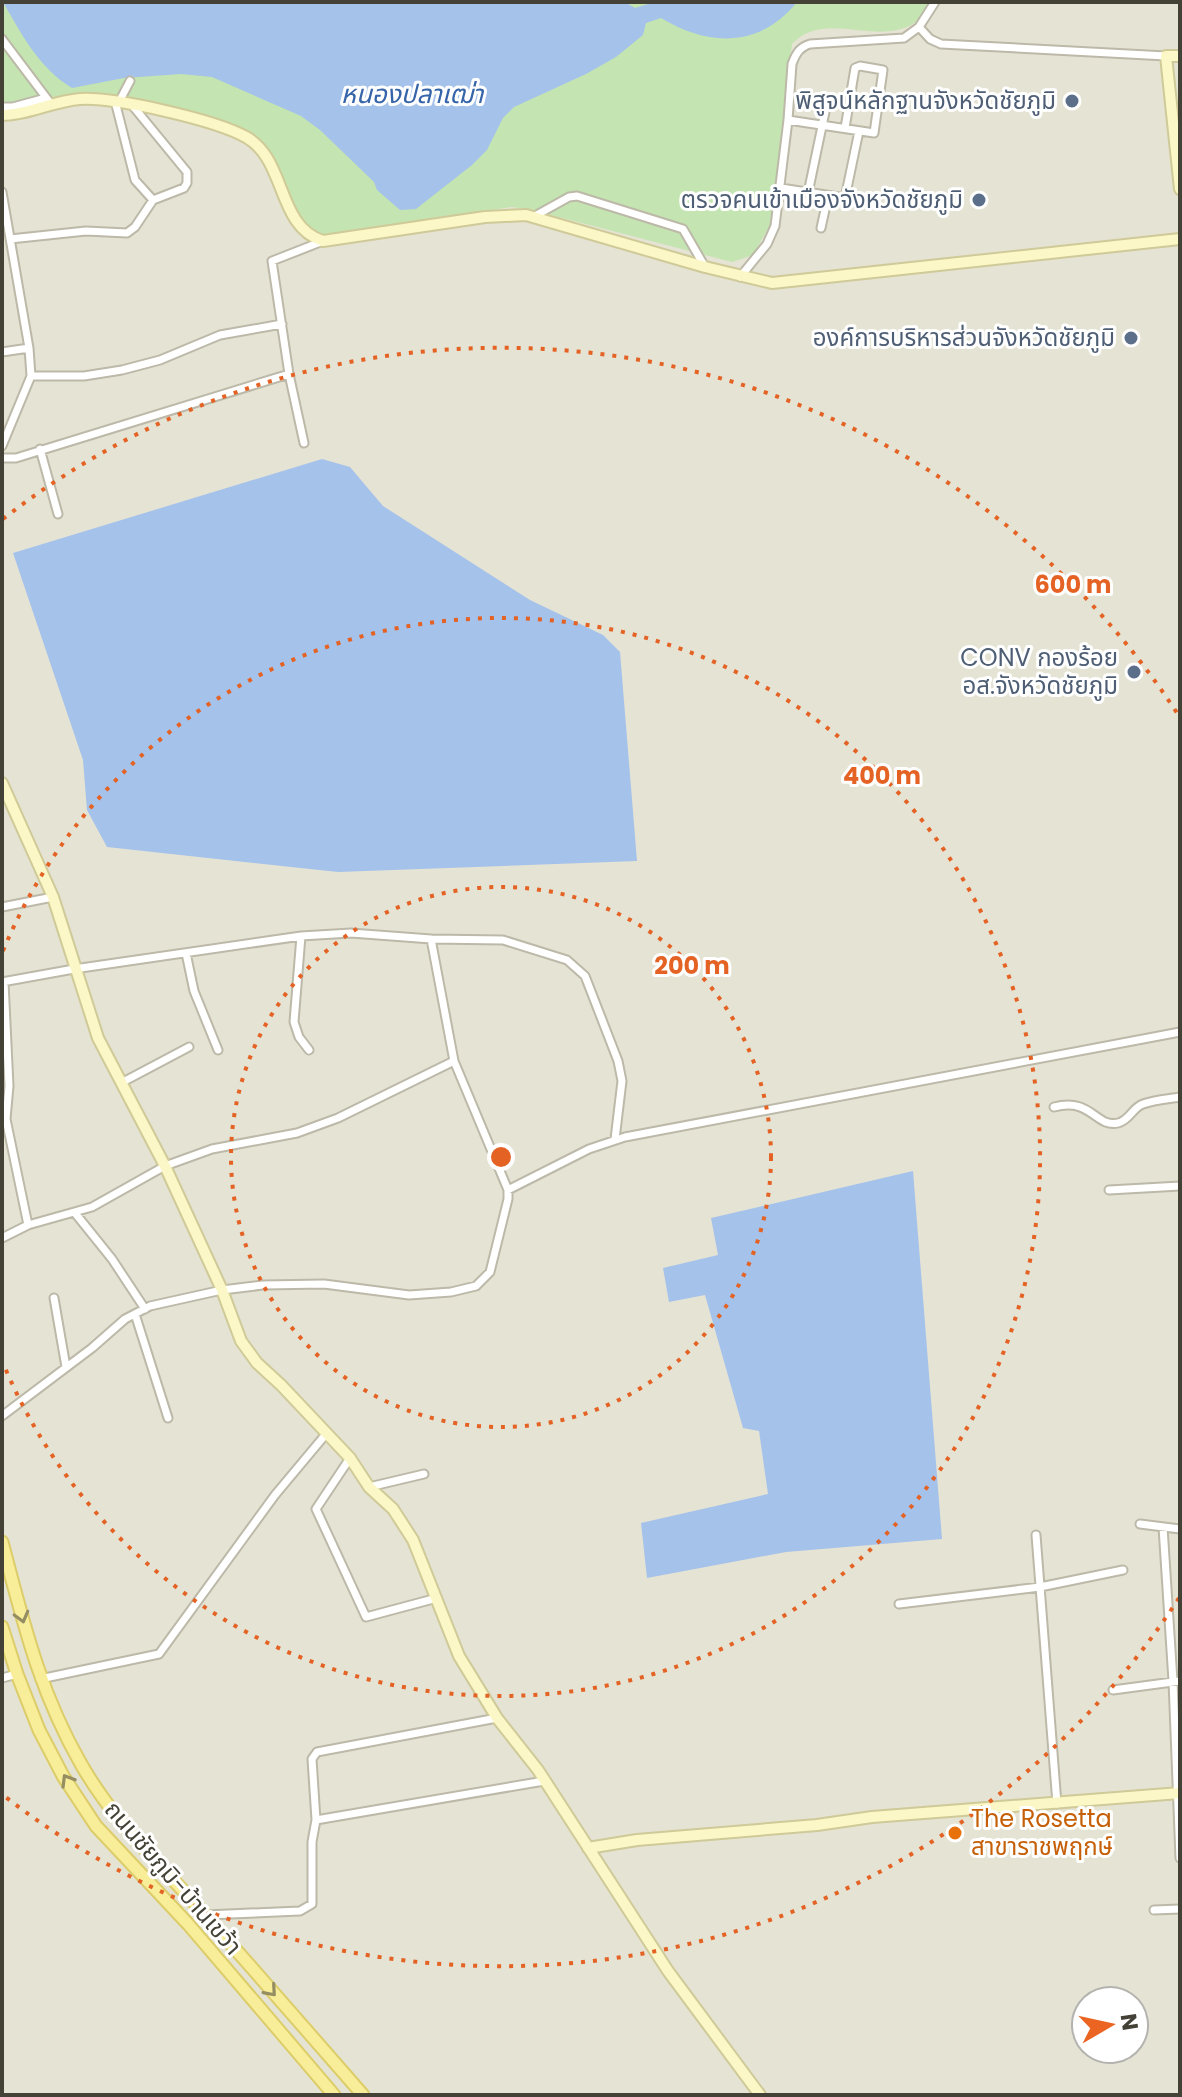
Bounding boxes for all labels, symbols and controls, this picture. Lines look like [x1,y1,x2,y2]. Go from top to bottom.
water label: หนองปลาเฒ่า [341,76,485,112]
place label: พิสูจน์หลักฐานจังหวัดชัยภูมิ [795,84,1056,117]
marker: พิสูจน์หลักฐานจังหวัดชัยภูมิ [1063,92,1081,110]
place label: ตรวจคนเข้าเมืองจังหวัดชัยภูมิ [681,183,963,216]
marker: ตรวจคนเข้าเมืองจังหวัดชัยภูมิ [970,191,988,209]
place label: องค์การบริหารส่วนจังหวัดชัยภูมิ [813,321,1115,354]
marker: องค์การบริหารส่วนจังหวัดชัยภูมิ [1122,329,1140,347]
text: 600 m [1034,568,1112,601]
place label: CONV กองร้อย อส.จังหวัดชัยภูมิ [960,641,1118,702]
marker: CONV กองร้อย อส.จังหวัดชัยภูมิ [1125,663,1143,681]
text: 400 m [843,759,921,792]
text: 200 m [654,949,730,982]
centre of rings [487,1143,515,1171]
one-way arrow [12,1610,29,1624]
one-way arrow [61,1774,76,1789]
street label: ถนนชัยภูมิ-บ้านเขว้า [97,1794,250,1962]
place label: The Rosetta สาขาราชพฤกษ์ [971,1802,1113,1863]
marker: The Rosetta สาขาราชพฤกษ์ [946,1824,964,1842]
one-way arrow [262,1981,276,1996]
north arrow [1070,1985,1150,2065]
text: N [1113,2011,1146,2033]

